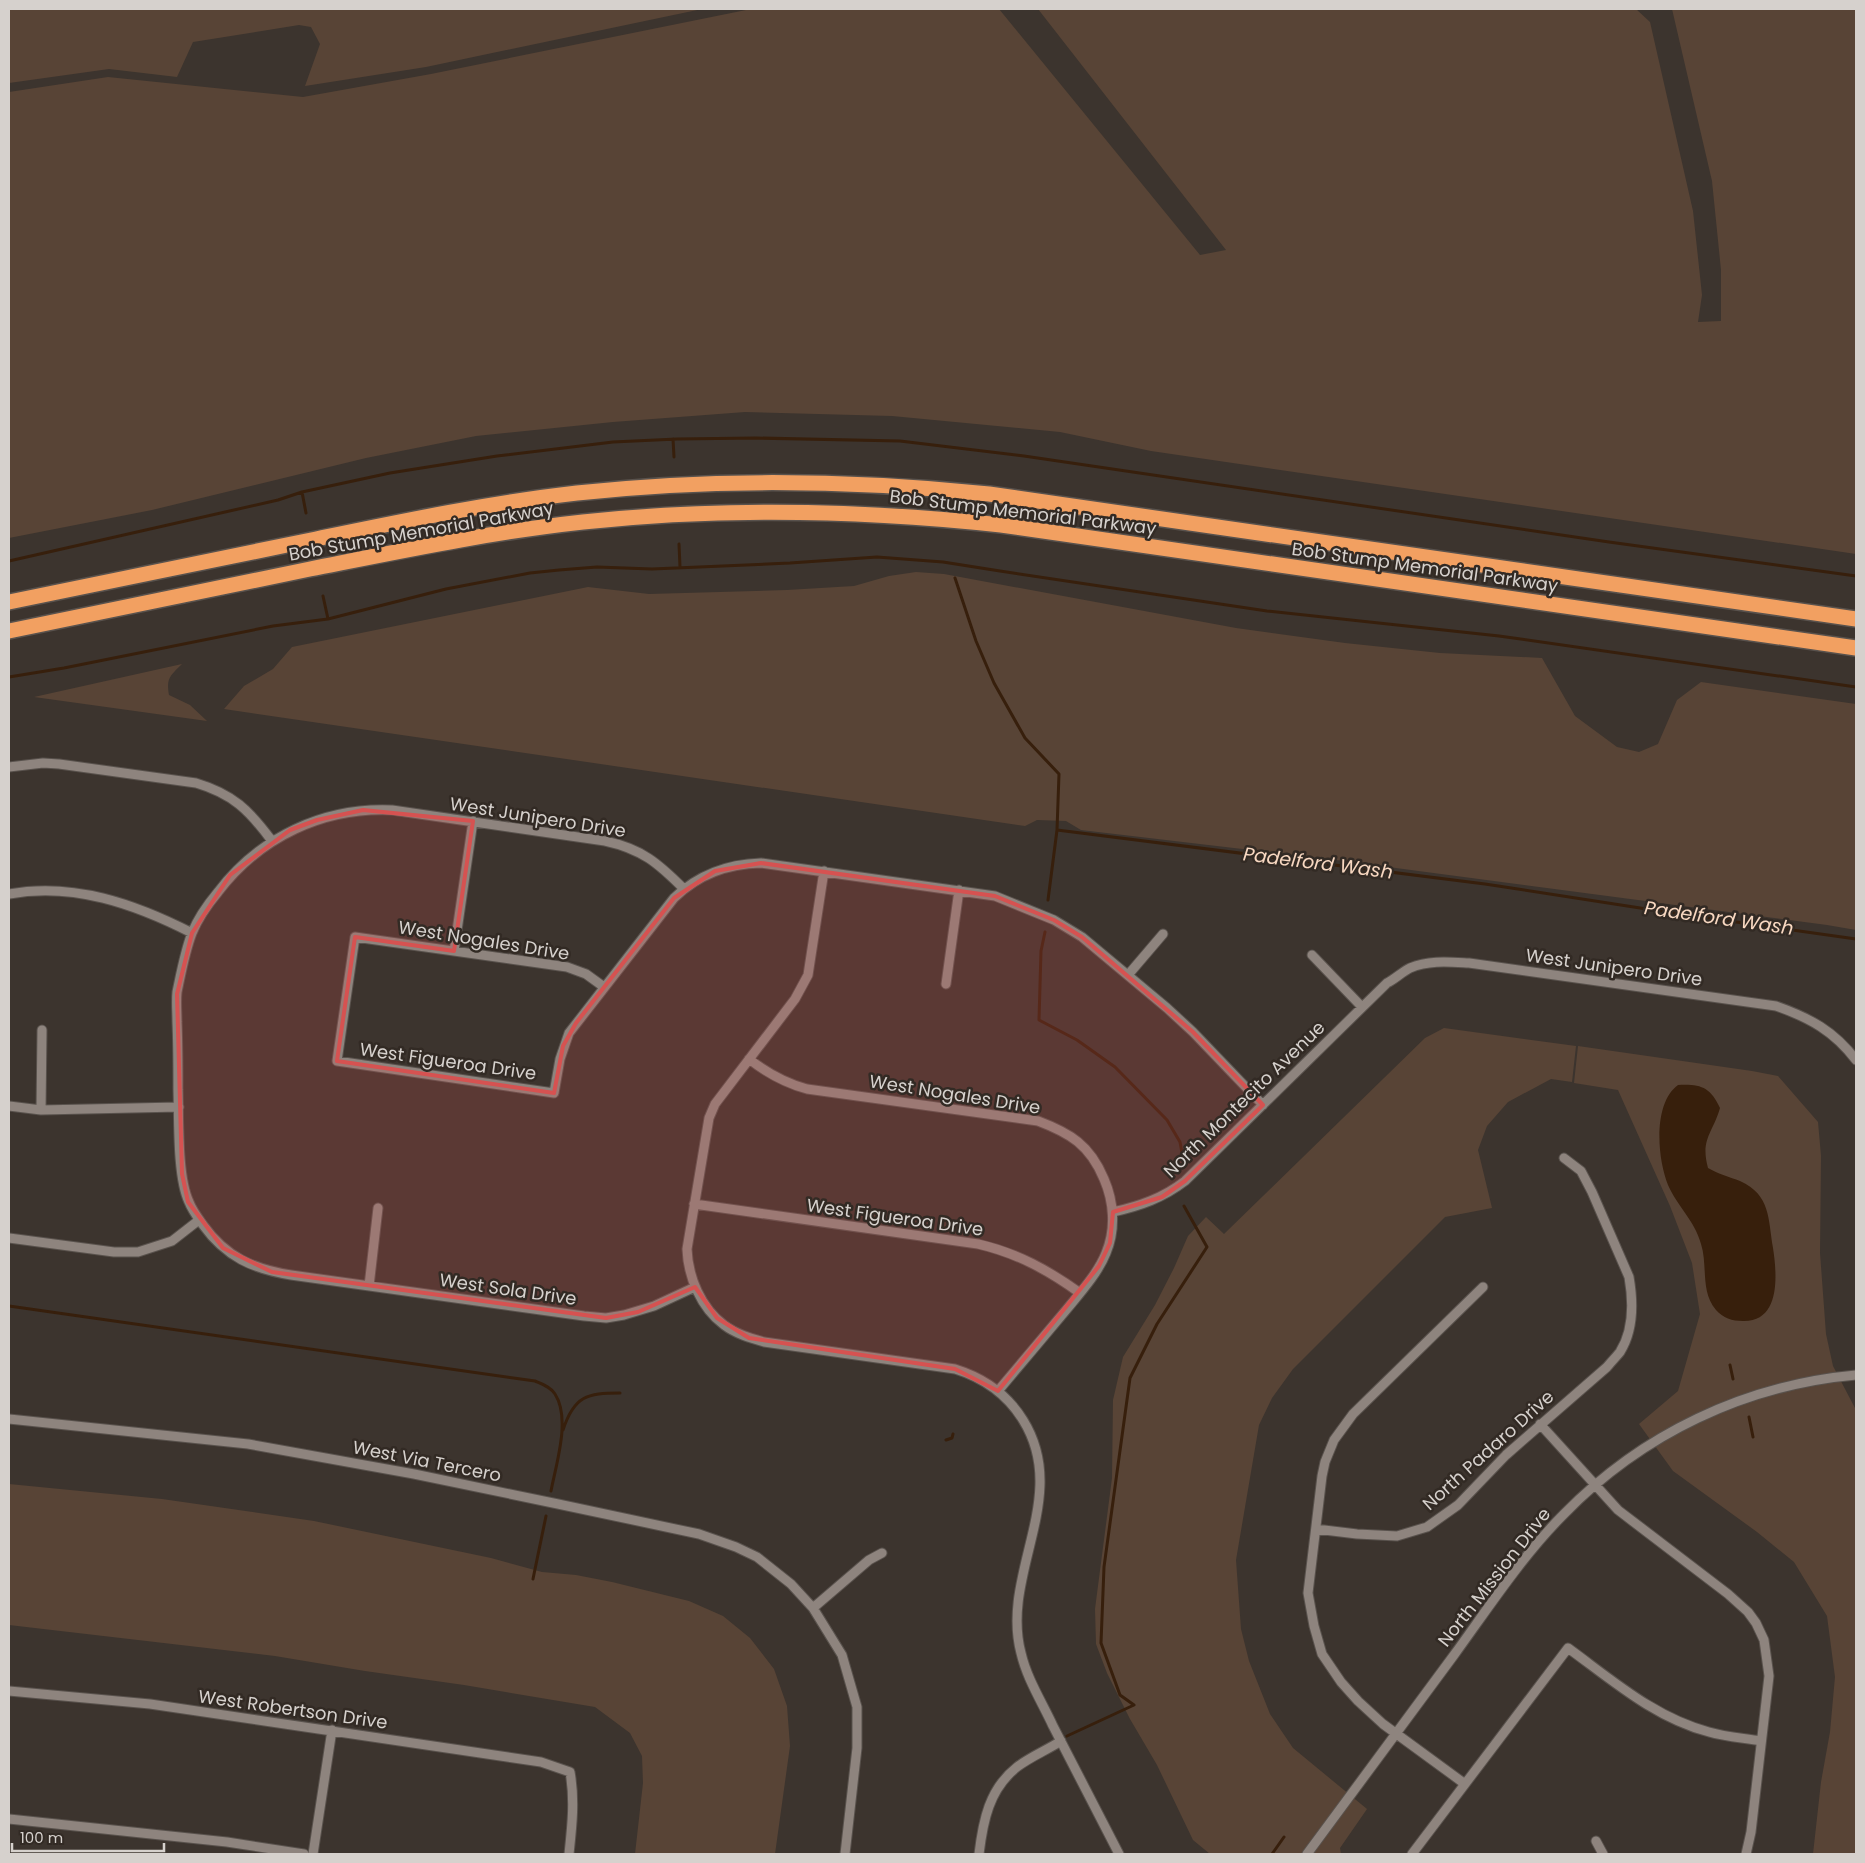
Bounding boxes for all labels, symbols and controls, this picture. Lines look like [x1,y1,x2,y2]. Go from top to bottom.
street label: Bob Stump Memorial Parkway [888,483,1158,541]
street label: Bob Stump Memorial Parkway [287,495,555,567]
street label: Bob Stump Memorial Parkway [1290,536,1560,598]
street label: West Junipero Drive [448,791,628,843]
water label: Padelford Wash [1242,840,1394,886]
water label: Padelford Wash [1643,894,1795,942]
street label: West Nogales Drive [397,914,571,966]
street label: West Junipero Drive [1524,942,1704,992]
street label: North Montecito Avenue [1158,1015,1330,1183]
street label: West Figueroa Drive [358,1036,538,1086]
street label: West Nogales Drive [868,1068,1042,1120]
street label: West Figueroa Drive [805,1192,985,1242]
street label: West Sola Drive [438,1267,578,1311]
street label: North Padaro Drive [1417,1384,1559,1516]
street label: West Via Tercero [351,1434,503,1488]
street label: North Mission Drive [1432,1502,1556,1652]
street label: West Robertson Drive [197,1683,389,1735]
scale bar [12,1820,165,1852]
text: 100 m [20,1827,63,1848]

